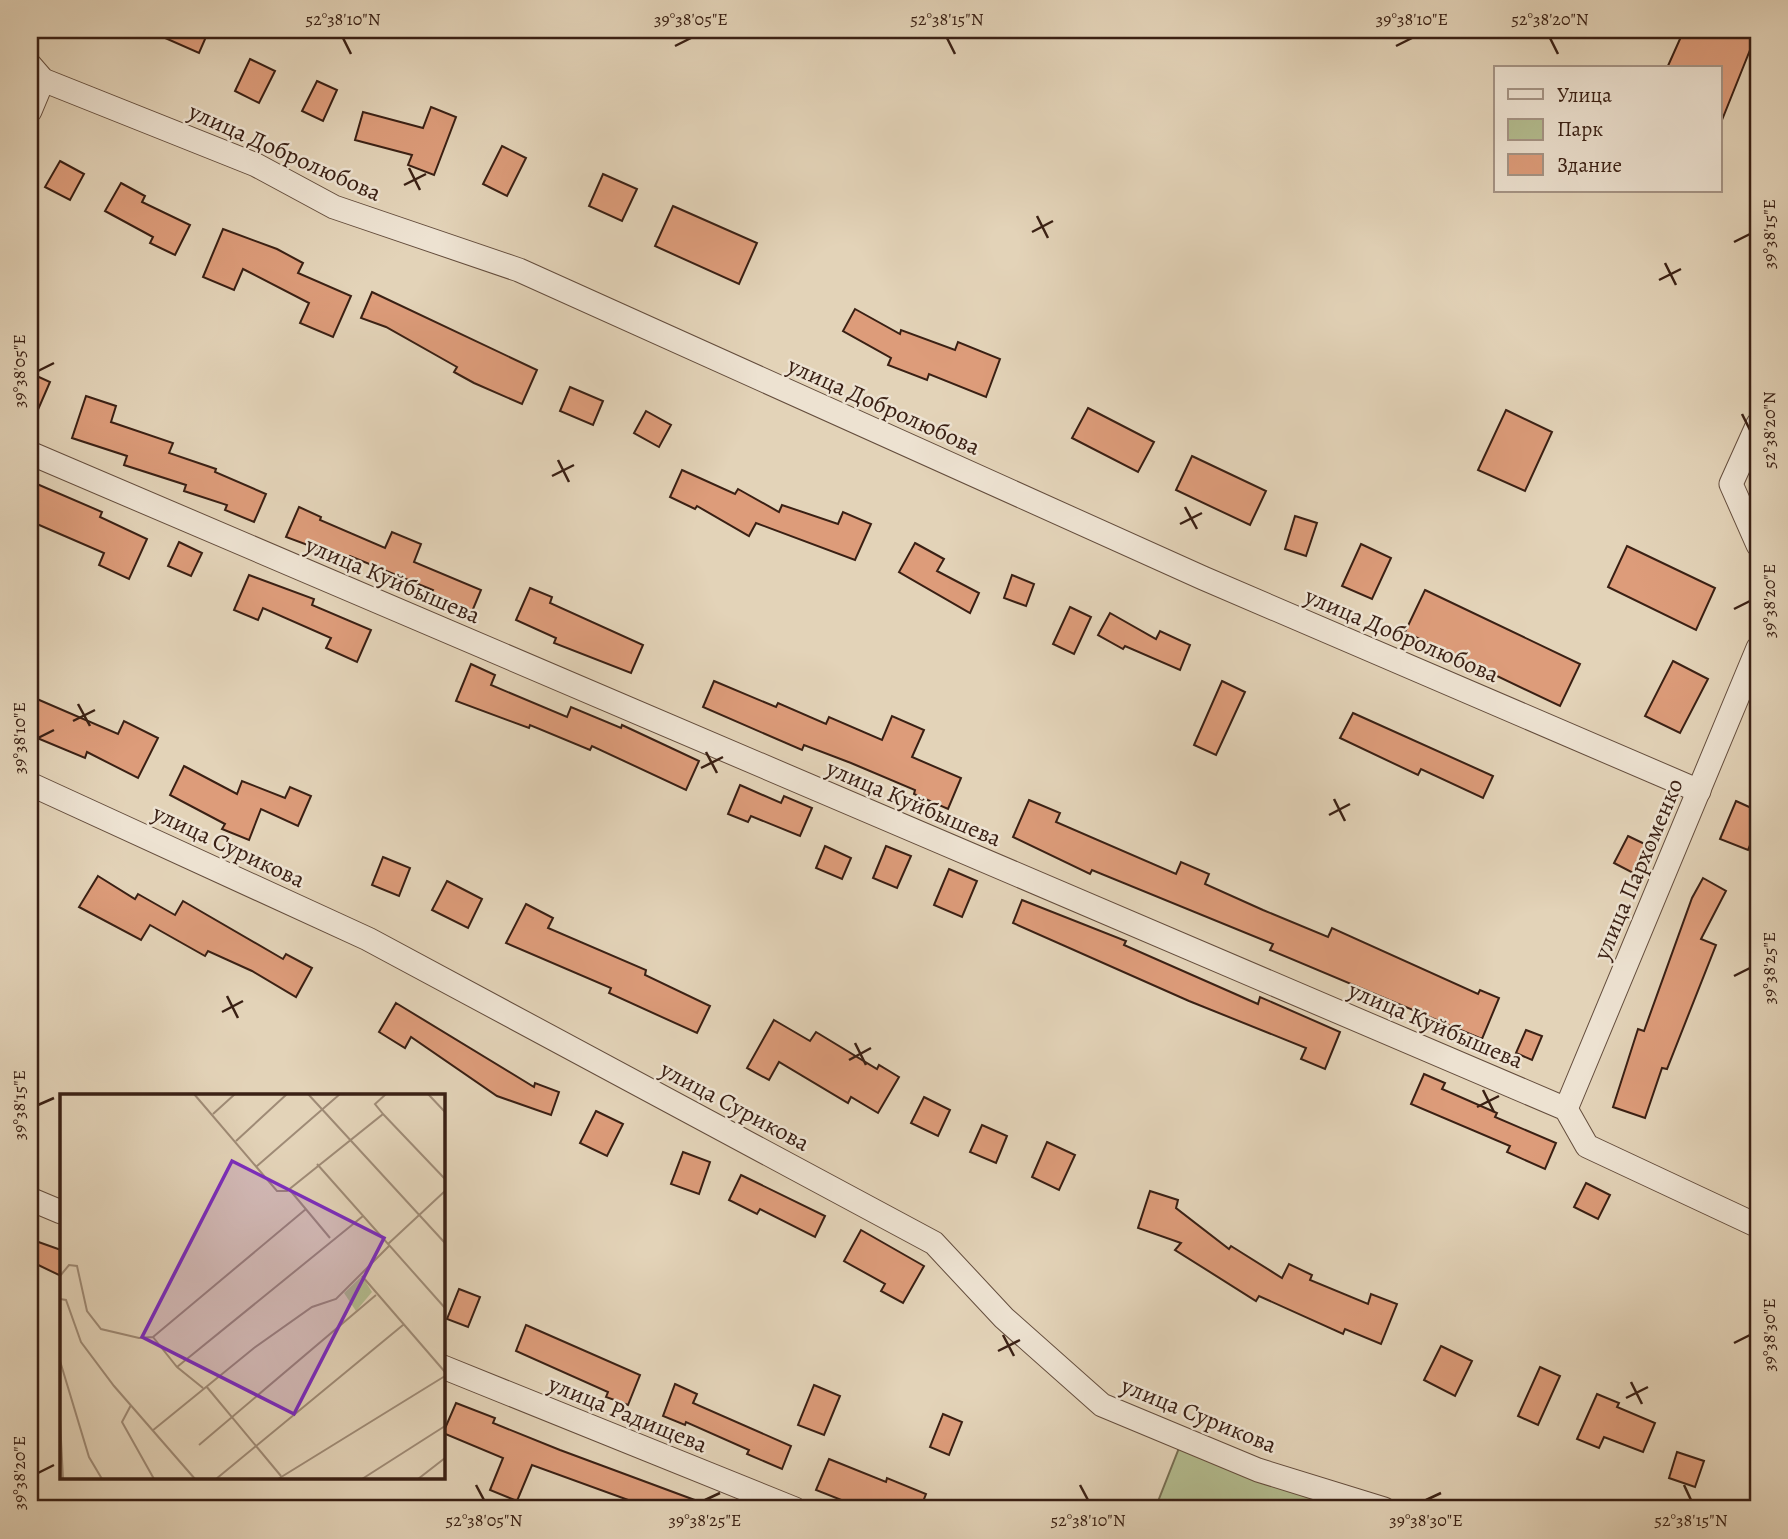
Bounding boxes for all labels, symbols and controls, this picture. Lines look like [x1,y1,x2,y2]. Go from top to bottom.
text: 52°38'10"N [305,7,381,31]
text: 39°38'05"E [654,7,728,31]
text: 52°38'15"N [910,7,984,31]
text: 39°38'10"E [1376,7,1448,31]
text: 52°38'20"N [1511,7,1589,31]
legend [1494,66,1722,192]
text: Улица [1557,81,1612,109]
street label: улица Добролюбова [183,95,386,209]
text: Парк [1557,115,1603,143]
text: Здание [1557,151,1622,179]
text: 39°38'15"E [1757,199,1781,269]
text: 39°38'05"E [7,334,31,408]
street label: улица Добролюбова [782,349,985,463]
text: 52°38'20"N [1757,391,1781,469]
street label: улица Куйбышева [300,528,485,631]
text: 39°38'20"E [1757,564,1781,638]
street label: улица Добролюбова [1299,579,1504,690]
text: 39°38'10"E [7,702,31,774]
street label: улица Куйбышева [821,751,1006,854]
street label: улица Пархоменко [1585,773,1691,966]
street label: улица Сурикова [147,796,311,895]
text: 39°38'25"E [1757,932,1781,1004]
street label: улица Куйбышева [1343,973,1528,1076]
street label: улица Сурикова [654,1053,815,1159]
text: 39°38'15"E [7,1070,31,1140]
inset map [60,1094,444,1480]
text: 39°38'30"E [1757,1298,1781,1372]
street label: улица Радищева [543,1367,712,1460]
street label: улица Сурикова [1116,1369,1281,1461]
text: 39°38'20"E [7,1436,31,1510]
text: 52°38'05"N [446,1508,522,1532]
text: 39°38'25"E [669,1508,741,1532]
text: 52°38'10"N [1050,1508,1126,1532]
text: 39°38'30"E [1389,1508,1463,1532]
text: 52°38'15"N [1654,1508,1728,1532]

